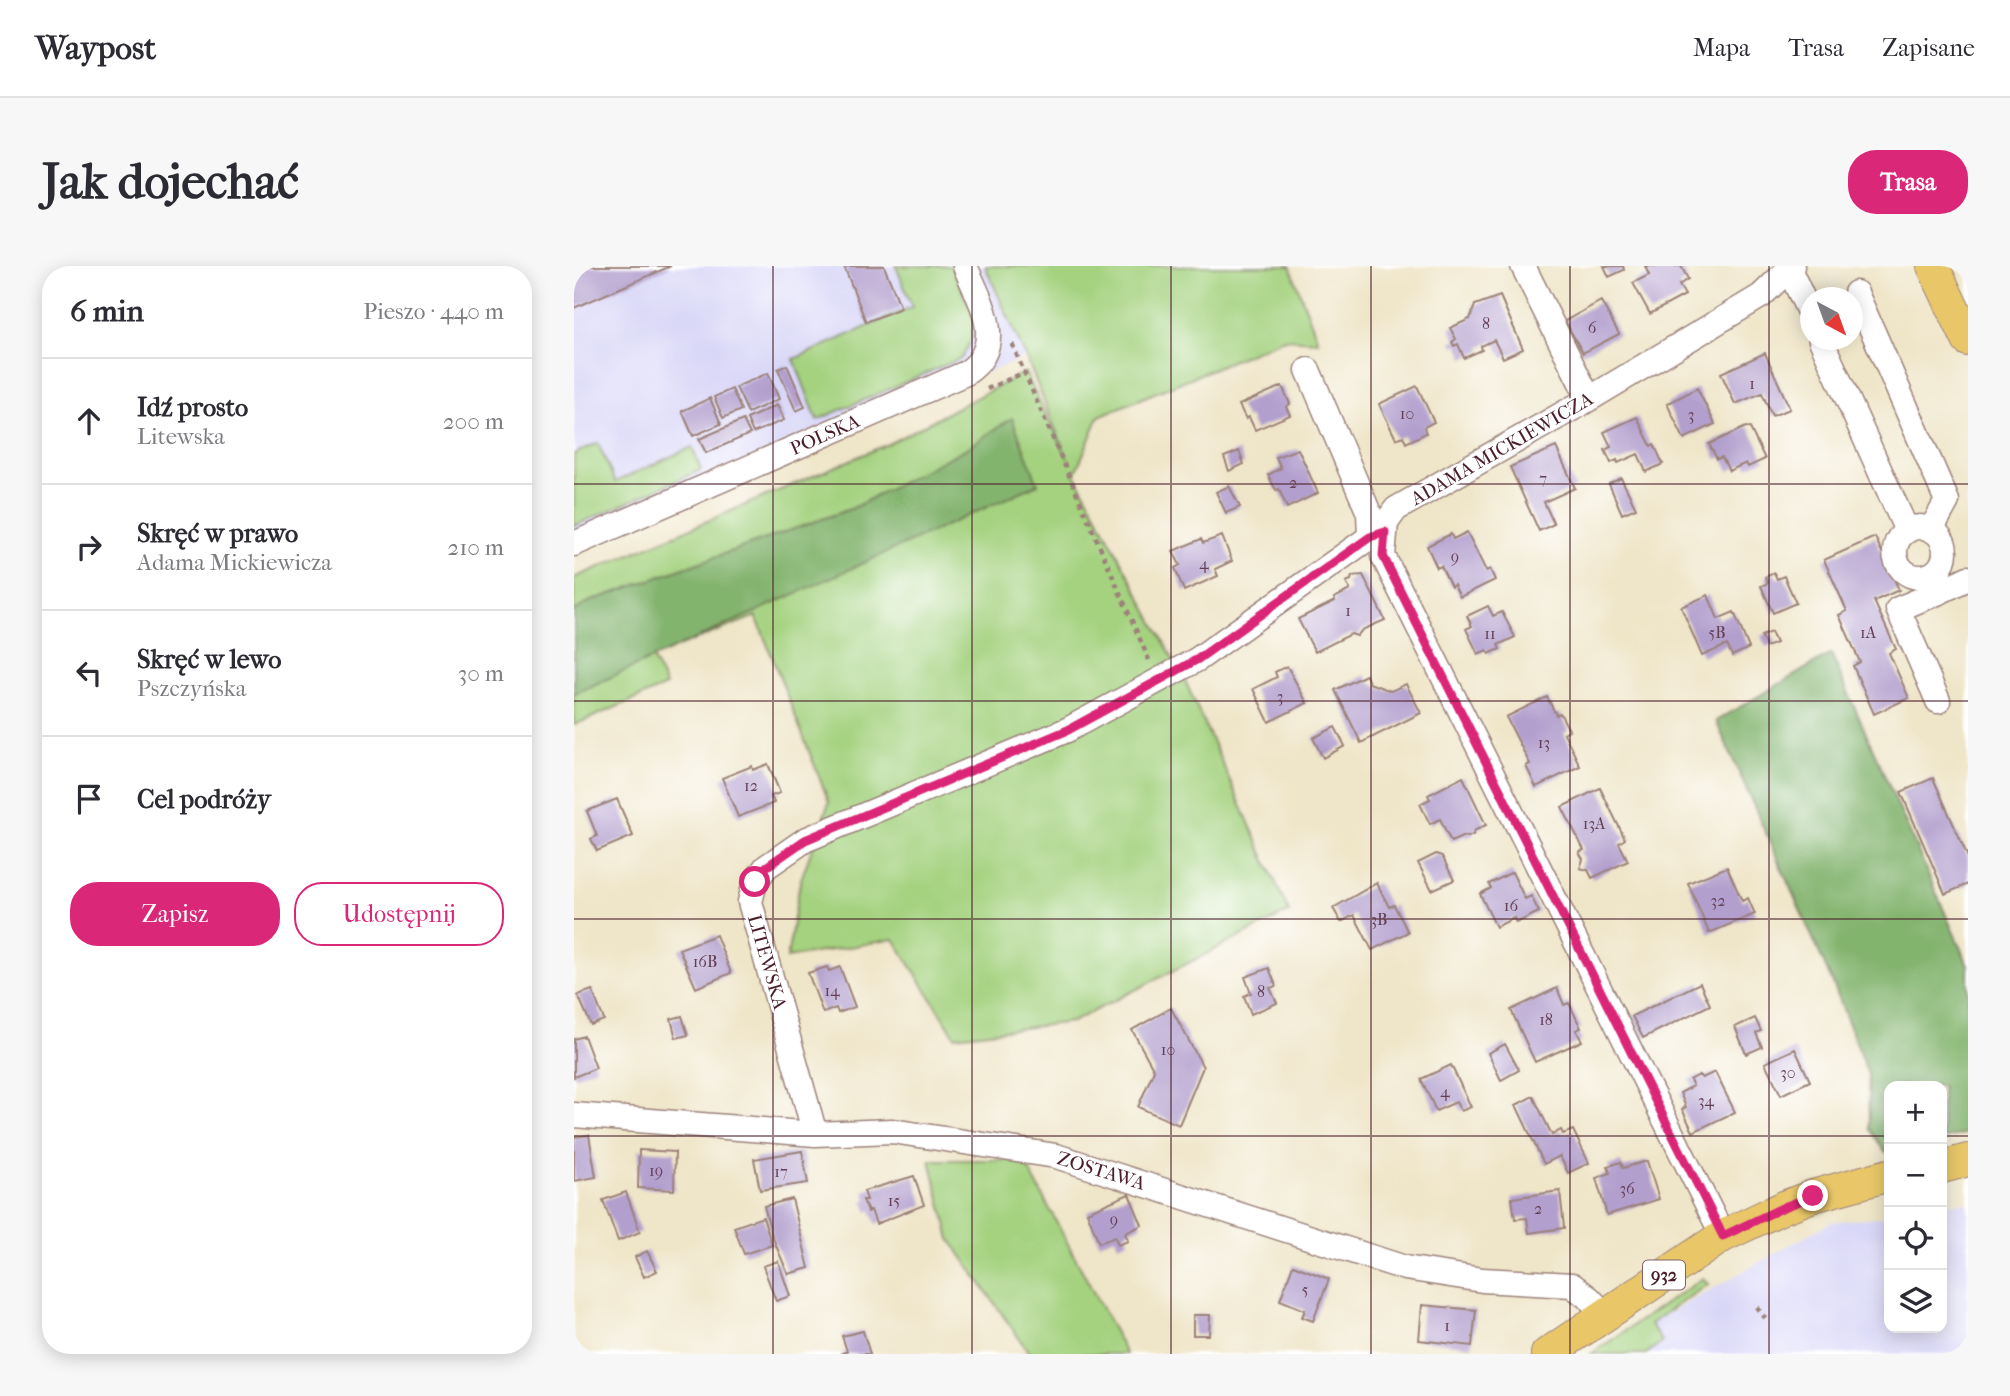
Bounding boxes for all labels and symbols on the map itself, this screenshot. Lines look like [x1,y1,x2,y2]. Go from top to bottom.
north arrow [1800,287,1863,350]
house number: 8 [1482,314,1490,333]
house number: 6 [1588,318,1597,337]
house number: 1 [1749,374,1755,393]
street label: ADAMA MICKIEWICZA [1406,388,1598,511]
house number: 10 [1400,404,1414,423]
house number: 3 [1688,405,1694,424]
street label: POLSKA [787,410,864,460]
house number: 7 [1539,469,1547,488]
house number: 2 [1289,473,1297,492]
house number: 9 [1451,547,1459,566]
house number: 4 [1199,554,1209,573]
house number: 1 [1345,601,1351,620]
house number: 5B [1708,623,1726,642]
house number: 1A [1860,623,1877,642]
house number: 11 [1484,624,1496,643]
house number: 3 [1277,687,1283,706]
house number: 13 [1538,733,1550,752]
house number: 12 [744,776,758,795]
house number: 13A [1583,814,1606,833]
route start [739,866,770,897]
house number: 32 [1711,891,1725,910]
house number: 16 [1504,896,1518,915]
house number: 3B [1371,910,1387,929]
street label: LITEWSKA [743,912,791,1013]
house number: 16B [693,952,717,971]
house number: 14 [824,981,840,1000]
house number: 8 [1257,982,1265,1001]
house number: 18 [1539,1010,1553,1029]
house number: 10 [1161,1040,1175,1059]
house number: 30 [1780,1063,1796,1082]
house number: 4 [1440,1082,1450,1101]
house number: 34 [1698,1091,1715,1110]
street label: ZOSTAWA [1054,1147,1148,1195]
house number: 19 [649,1161,663,1180]
house number: 17 [774,1162,788,1181]
house number: 36 [1619,1179,1635,1198]
route end [1797,1180,1828,1211]
house number: 15 [888,1191,900,1210]
house number: 2 [1534,1199,1542,1218]
house number: 9 [1110,1210,1118,1229]
road number: 932 [1643,1260,1685,1290]
house number: 5 [1302,1280,1309,1299]
house number: 1 [1444,1316,1450,1335]

